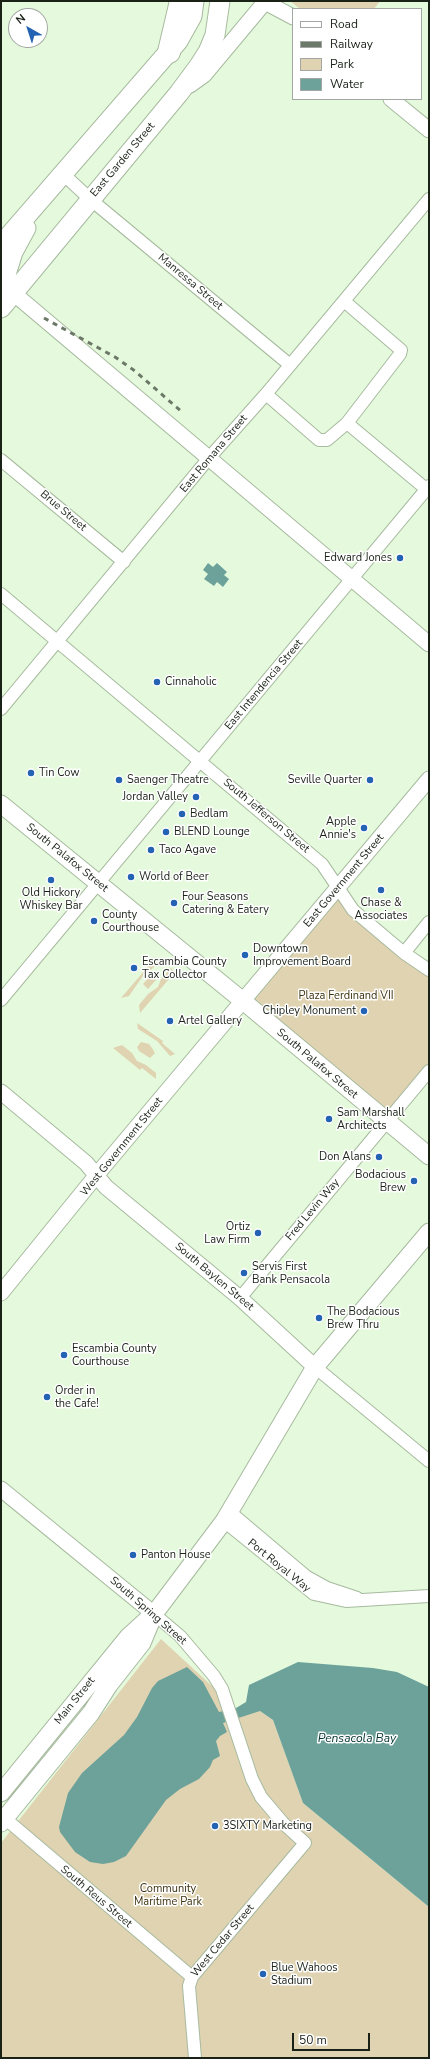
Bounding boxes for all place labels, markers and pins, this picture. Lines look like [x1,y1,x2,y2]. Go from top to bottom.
place label: Edward Jones [324,551,392,565]
marker: Edward Jones [395,553,405,563]
place label: Cinnaholic [165,675,217,689]
marker: Cinnaholic [152,677,162,687]
place label: Tin Cow [39,766,80,780]
marker: Tin Cow [26,768,36,778]
place label: Saenger Theatre [127,773,209,787]
place label: Seville Quarter [288,773,362,787]
marker: Saenger Theatre [114,775,124,785]
marker: Seville Quarter [365,775,375,785]
place label: Jordan Valley [122,790,188,804]
marker: Jordan Valley [191,792,201,802]
place label: Bedlam [190,807,228,821]
marker: Bedlam [177,809,187,819]
place label: Apple Annie's [319,815,356,841]
marker: Apple Annie's [359,823,369,833]
place label: BLEND Lounge [174,825,250,839]
marker: BLEND Lounge [161,827,171,837]
place label: Taco Agave [159,843,216,857]
marker: Taco Agave [146,845,156,855]
place label: World of Beer [139,870,209,884]
marker: World of Beer [126,872,136,882]
marker: Old Hickory Whiskey Bar [46,875,56,885]
marker: Chase & Associates [376,885,386,895]
place label: Old Hickory Whiskey Bar [19,886,83,912]
place label: Four Seasons Catering & Eatery [182,890,269,916]
place label: Chase & Associates [354,896,408,922]
marker: Four Seasons Catering & Eatery [169,898,179,908]
place label: County Courthouse [102,908,159,934]
marker: County Courthouse [89,916,99,926]
place label: Downtown Improvement Board [253,942,351,968]
marker: Downtown Improvement Board [240,950,250,960]
place label: Escambia County Tax Collector [142,955,227,981]
marker: Escambia County Tax Collector [129,963,139,973]
place label: Chipley Monument [263,1004,356,1018]
marker: Chipley Monument [359,1006,369,1016]
place label: Artel Gallery [178,1014,242,1028]
marker: Artel Gallery [165,1016,175,1026]
place label: Sam Marshall Architects [337,1106,405,1132]
marker: Sam Marshall Architects [324,1114,334,1124]
place label: Don Alans [319,1150,371,1164]
marker: Don Alans [374,1152,384,1162]
place label: Bodacious Brew [355,1168,406,1194]
marker: Bodacious Brew [409,1176,419,1186]
place label: Ortiz Law Firm [204,1220,250,1246]
marker: Ortiz Law Firm [253,1228,263,1238]
place label: Servis First Bank Pensacola [252,1260,330,1286]
marker: Servis First Bank Pensacola [239,1268,249,1278]
place label: The Bodacious Brew Thru [327,1305,400,1331]
marker: The Bodacious Brew Thru [314,1313,324,1323]
place label: Escambia County Courthouse [72,1342,157,1368]
marker: Escambia County Courthouse [59,1350,69,1360]
place label: Order in the Cafe! [55,1384,99,1410]
marker: Order in the Cafe! [42,1392,52,1402]
place label: Panton House [141,1548,211,1562]
marker: Panton House [128,1550,138,1560]
place label: 3SIXTY Marketing [223,1819,312,1833]
marker: 3SIXTY Marketing [210,1821,220,1831]
place label: Blue Wahoos Stadium [271,1961,338,1987]
marker: Blue Wahoos Stadium [258,1969,268,1979]

